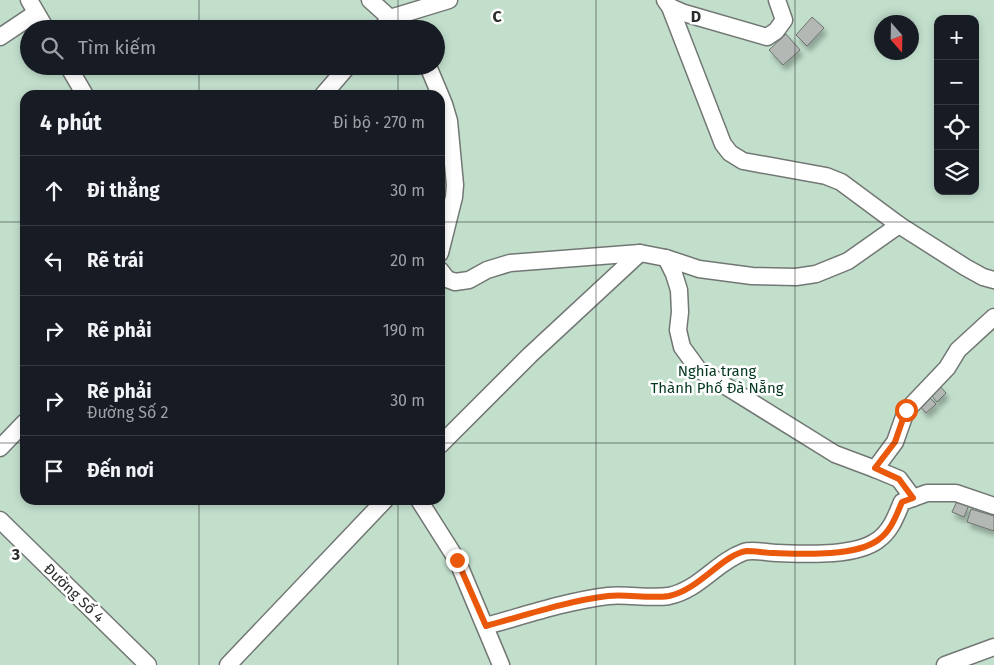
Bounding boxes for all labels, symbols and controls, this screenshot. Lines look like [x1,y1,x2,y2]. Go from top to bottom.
text: C [492,7,502,26]
text: D [691,7,701,26]
north arrow [874,15,919,60]
map controls [934,15,979,195]
button: + [934,15,979,60]
search box [20,20,445,75]
icon: search [38,34,66,62]
text: Tìm kiếm [78,36,156,59]
button: − [934,60,979,105]
button: locate [934,105,979,150]
text: 4 phút [40,110,102,136]
text: Đi bộ · 270 m [333,113,425,132]
button: layers [934,150,979,195]
icon: ahead [40,177,68,205]
text: Đi thẳng [87,179,160,202]
text: 30 m [390,181,425,200]
icon: left [40,247,68,275]
text: Rẽ trái [87,249,144,272]
text: 20 m [390,251,425,270]
icon: right [40,317,68,345]
text: Rẽ phải [87,319,152,342]
text: 190 m [383,321,425,340]
park label: Nghĩa trang Thành Phố Đà Nẵng [650,362,784,397]
text: Rẽ phải [87,380,152,403]
icon: right [40,387,68,415]
text: 30 m [390,391,425,410]
route start [895,399,918,422]
text: Đường Số 2 [87,403,168,422]
icon: arrive [40,457,68,485]
text: Đến nơi [87,459,154,482]
text: 3 [11,545,20,564]
route end [446,549,469,572]
street label: Đường Số 4 [40,560,108,626]

